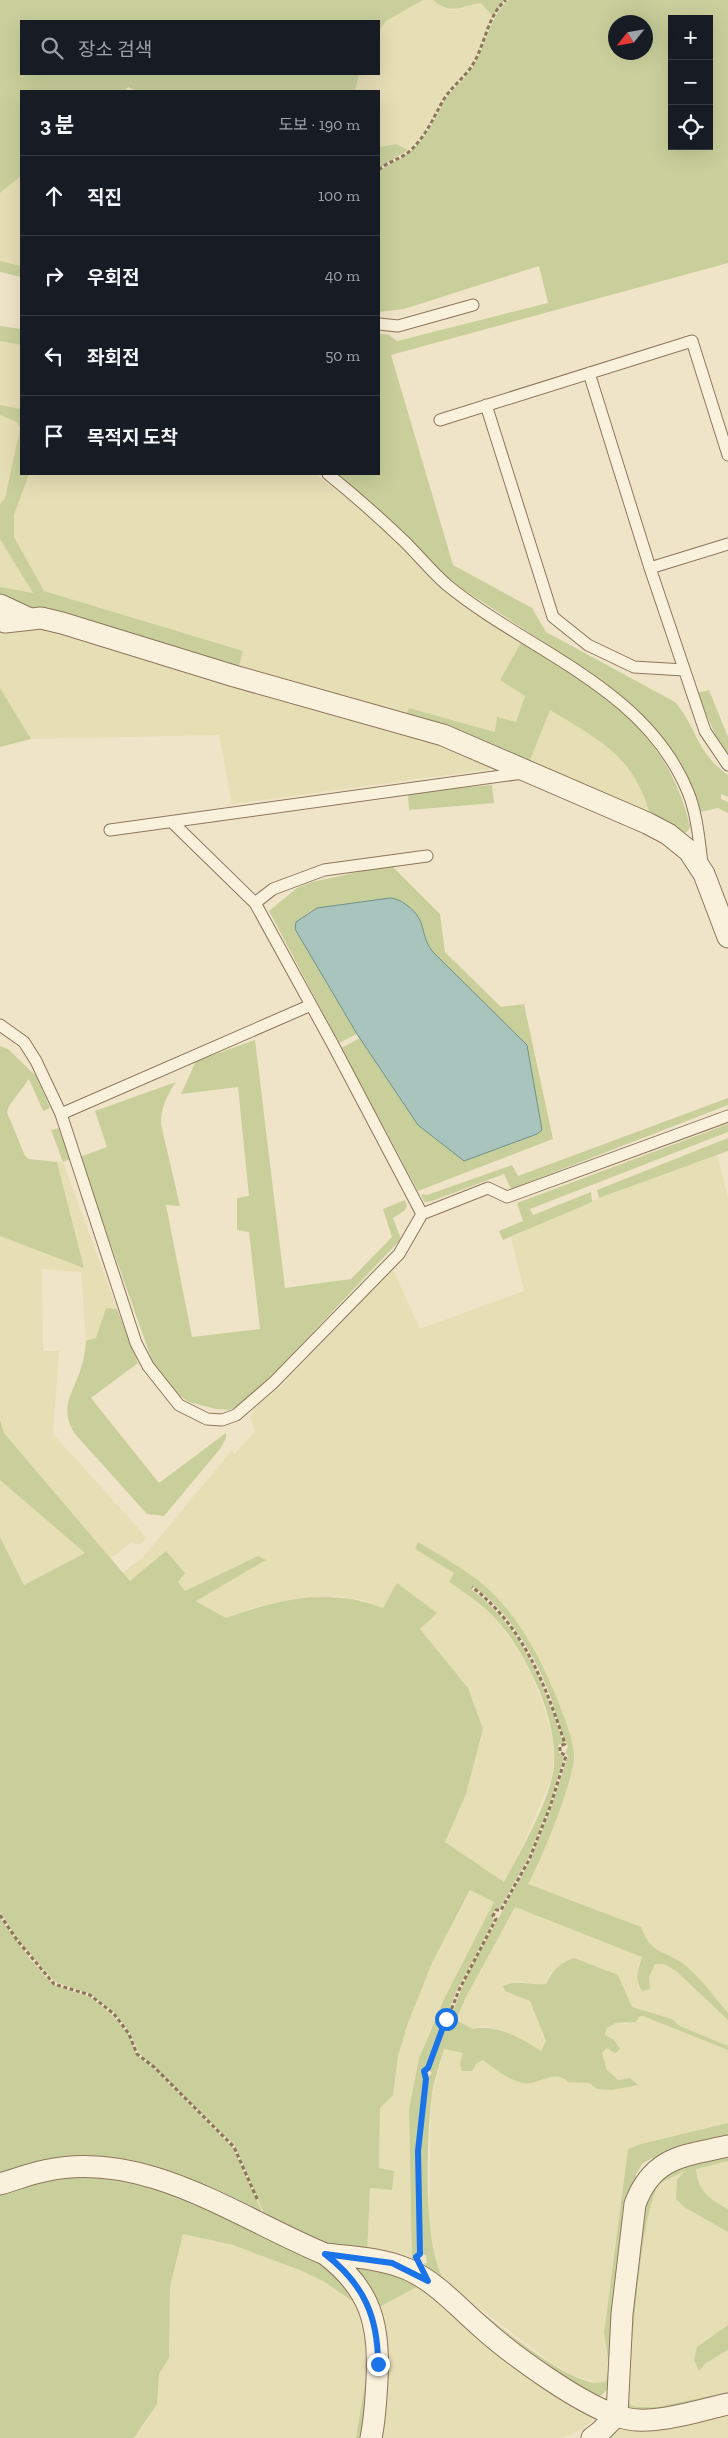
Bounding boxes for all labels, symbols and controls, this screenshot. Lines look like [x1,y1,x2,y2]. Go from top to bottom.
north arrow [608,15,653,60]
map controls [668,15,713,150]
button: + [668,15,713,60]
search box [20,20,380,75]
icon: search [38,34,66,62]
text: 장소 검색 [78,38,152,61]
button: − [668,60,713,105]
button: locate [668,105,713,150]
text: 3 분 [40,112,74,137]
text: 도보 · 190 m [278,115,360,134]
icon: ahead [40,182,68,210]
text: 직진 [87,186,122,209]
text: 100 m [318,186,360,205]
icon: right [40,262,68,290]
text: 우회전 [87,266,139,289]
text: 40 m [325,266,360,285]
icon: left [40,342,68,370]
text: 좌회전 [87,346,139,369]
text: 50 m [325,346,360,365]
icon: arrive [40,422,68,450]
text: 목적지 도착 [87,426,178,449]
route start [435,2008,458,2031]
route end [367,2353,390,2376]

